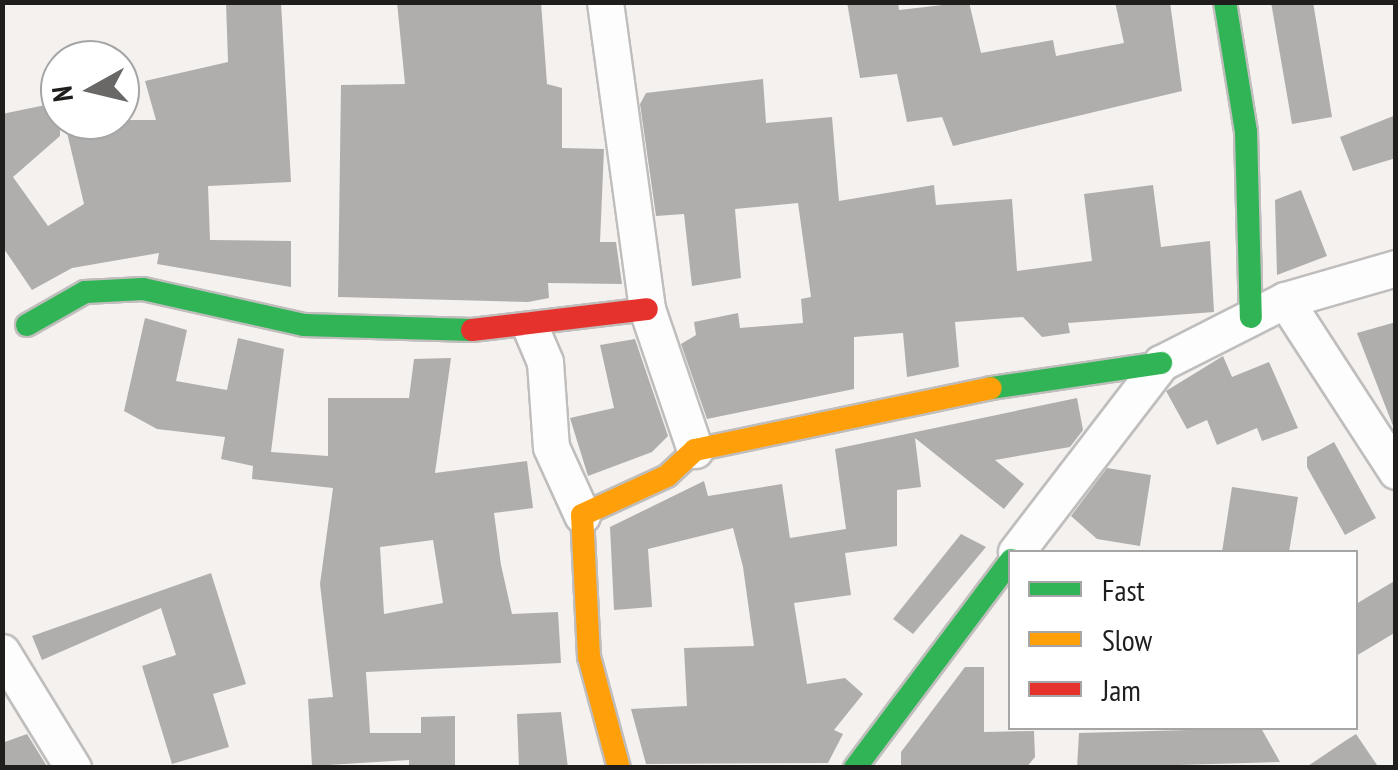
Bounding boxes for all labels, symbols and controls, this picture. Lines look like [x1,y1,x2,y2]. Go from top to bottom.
north arrow [40,40,140,140]
text: N [42,84,81,104]
legend [1008,550,1358,730]
text: Fast [1102,570,1145,609]
text: Slow [1102,620,1152,659]
text: Jam [1102,670,1141,709]

